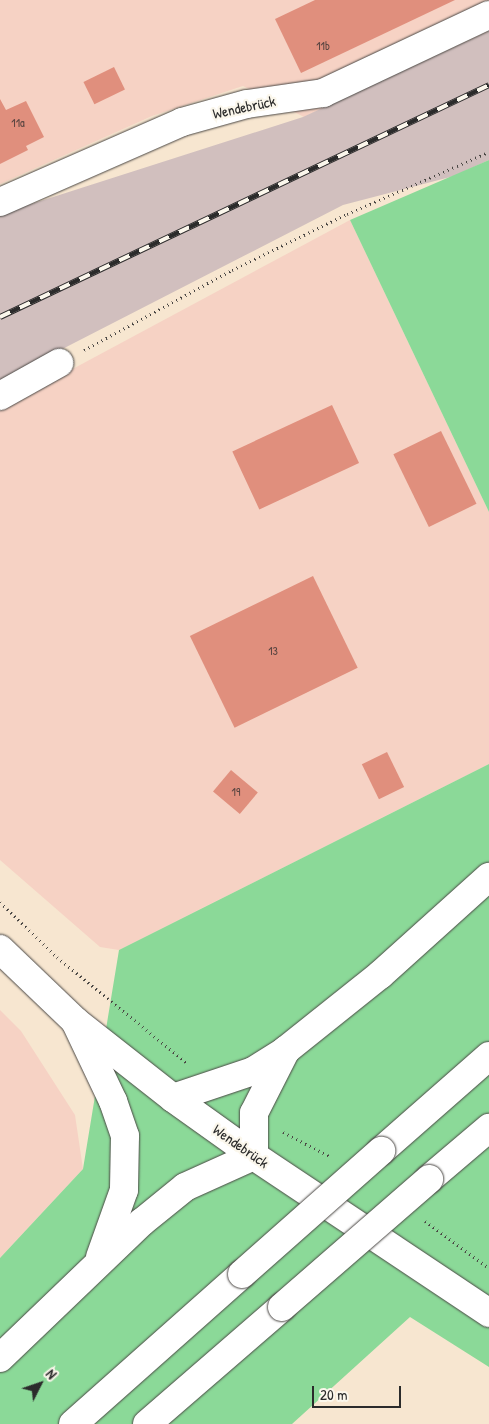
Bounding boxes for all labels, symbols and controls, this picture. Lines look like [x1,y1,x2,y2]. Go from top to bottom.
house number: 11b [316,39,330,53]
street label: Wendebrück [211,92,277,122]
house number: 11a [11,116,25,130]
house number: 13 [268,644,278,658]
house number: 19 [232,785,240,799]
street label: Wendebrück [210,1120,272,1172]
north arrow [15,1359,65,1409]
text: N [42,1365,61,1383]
scale bar [314,1376,403,1408]
text: 20 m [320,1384,347,1405]

